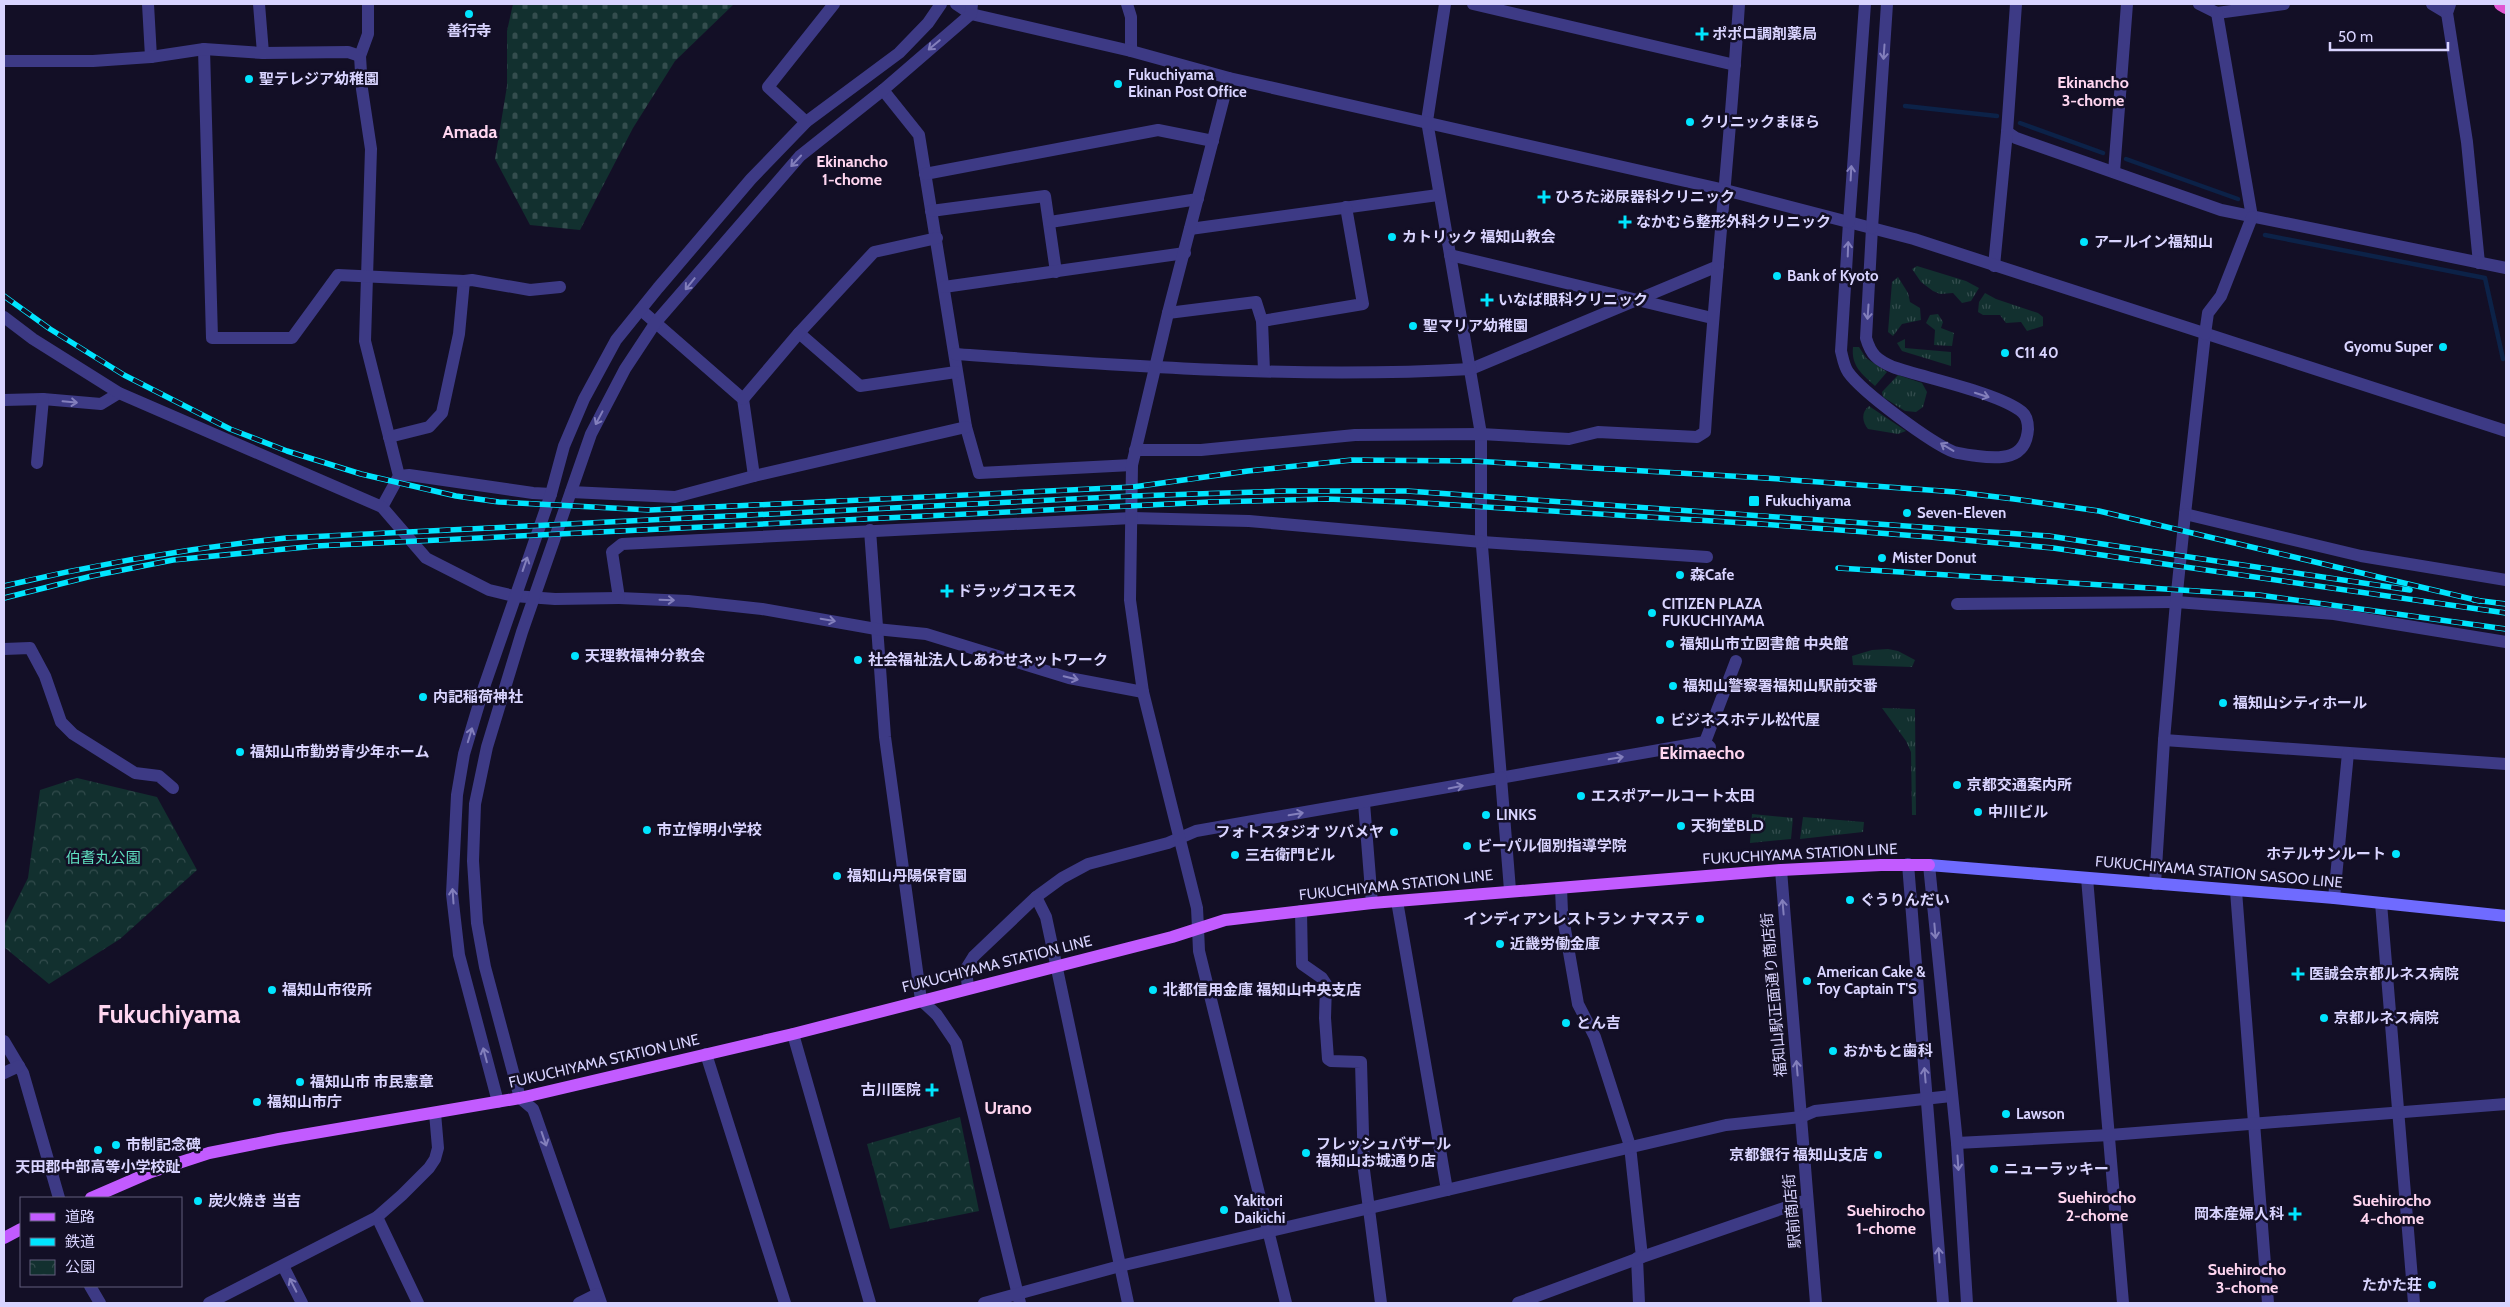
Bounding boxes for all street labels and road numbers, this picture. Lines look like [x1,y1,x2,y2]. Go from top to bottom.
street label: FUKUCHIYAMA STATION LINE [1702,840,1898,868]
street label: FUKUCHIYAMA STATION SASOO LINE [2094,852,2344,892]
street label: FUKUCHIYAMA STATION LINE [1298,866,1494,904]
street label: 福知山駅正面通り商店街 [1758,912,1790,1078]
street label: FUKUCHIYAMA STATION LINE [900,932,1094,996]
street label: FUKUCHIYAMA STATION LINE [507,1030,701,1092]
street label: 駅前商店街 [1780,1173,1804,1249]

